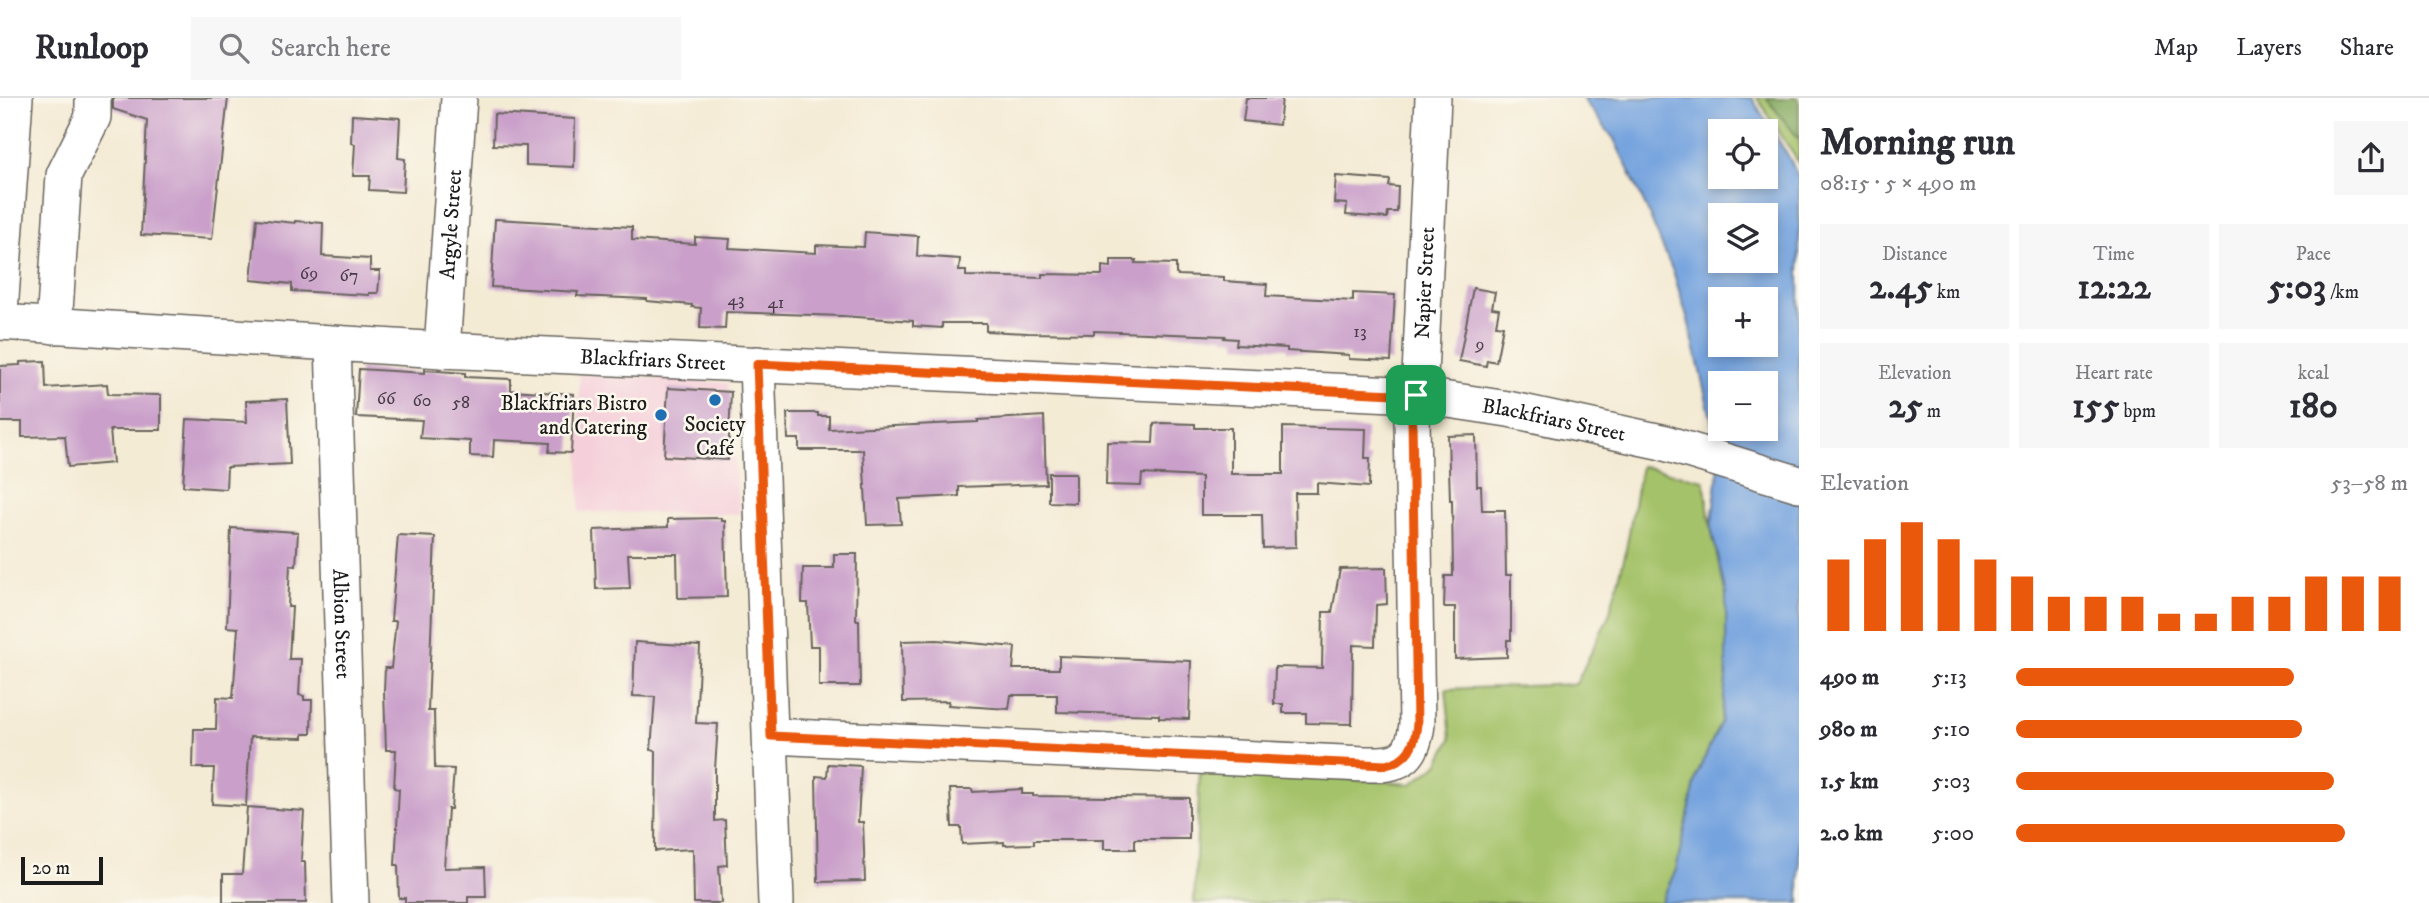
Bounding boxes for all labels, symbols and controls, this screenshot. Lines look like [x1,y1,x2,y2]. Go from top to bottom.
search box [191,17,681,80]
text: Runloop [35,28,149,69]
icon: search [215,29,253,67]
text: Search here [271,32,391,65]
text: Map [2154,33,2198,63]
text: Layers [2236,33,2302,63]
text: Share [2340,33,2394,63]
map controls [1708,119,1778,441]
button: locate [1708,119,1778,189]
text: Morning run [1820,119,2015,167]
button: share [2334,121,2408,195]
street label: Argyle Street [435,168,468,280]
text: 08:15 · 5 × 490 m [1820,169,1977,198]
button: layers [1708,203,1778,273]
street label: Napier Street [1410,226,1441,340]
text: Distance [1882,243,1947,266]
text: Time [2093,243,2135,266]
text: Pace [2296,243,2331,266]
house number: 69 [300,263,318,285]
house number: 67 [340,265,358,287]
text: 2.45 [1869,266,1933,310]
text: 12:22 [2077,266,2151,310]
text: 5:03 [2268,266,2326,310]
text: km [1933,281,1960,304]
text: /km [2326,281,2359,304]
button: + [1708,287,1778,357]
house number: 43 [727,289,745,311]
house number: 41 [768,292,784,314]
house number: 13 [1353,321,1367,343]
house number: 9 [1475,334,1484,356]
street label: Blackfriars Street [579,344,727,377]
text: Elevation [1878,362,1951,385]
text: Heart rate [2075,362,2153,385]
text: kcal [2298,362,2329,385]
pin [1386,365,1446,425]
button: − [1708,371,1778,441]
icon: arrive [1397,376,1435,414]
text: 25 [1888,385,1923,429]
text: 155 [2072,385,2119,429]
text: 180 [2289,385,2338,429]
house number: 66 [377,388,396,410]
house number: 60 [412,390,432,412]
place label: Blackfriars Bistro and Catering [501,391,648,441]
house number: 58 [452,392,470,414]
marker: Society Café [707,392,723,408]
street label: Blackfriars Street [1480,393,1628,448]
text: m [1923,400,1941,423]
text: bpm [2119,400,2156,423]
marker: Blackfriars Bistro and Catering [653,407,669,423]
place label: Society Café [684,412,747,462]
text: Elevation [1820,469,1909,498]
text: 53–58 m [2331,469,2408,498]
street label: Albion Street [326,568,356,680]
text: 490 m [1820,663,1879,692]
text: 5:13 [1932,663,1966,692]
text: 980 m [1820,715,1878,744]
text: 5:10 [1932,715,1970,744]
text: 1.5 km [1820,767,1879,796]
text: 5:03 [1932,767,1970,796]
text: 2.0 km [1820,819,1883,848]
text: 5:00 [1932,819,1974,848]
scale bar [21,854,103,886]
text: 20 m [32,857,70,880]

